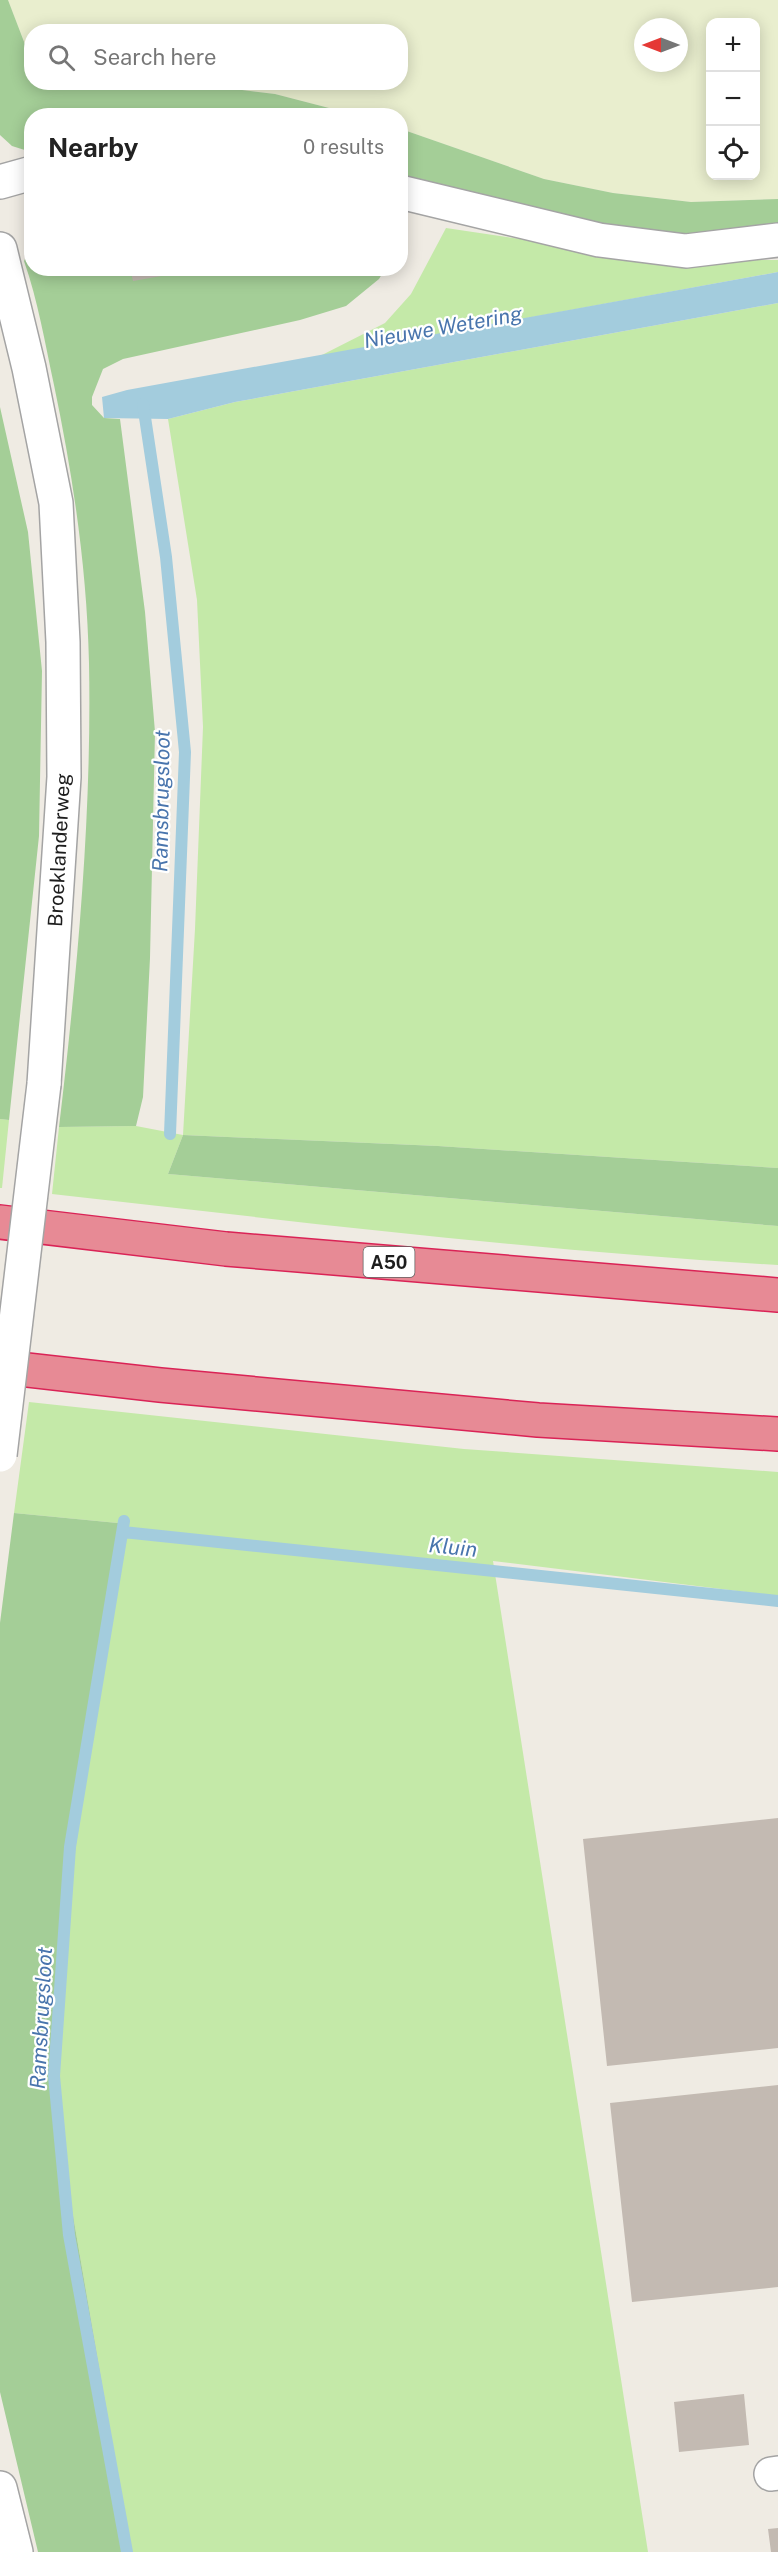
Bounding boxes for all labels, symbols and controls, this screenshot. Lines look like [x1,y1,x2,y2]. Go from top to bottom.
north arrow [634,18,688,72]
map controls [706,18,760,180]
button: + [706,18,760,72]
search box [24,24,408,90]
icon: search [45,41,78,74]
text: Search here [93,44,217,70]
button: − [706,72,760,126]
button: locate [706,126,760,180]
text: Nearby [48,132,138,163]
text: 0 results [303,135,384,159]
water label: Nieuwe Wetering [362,301,525,353]
water label: Ramsbrugsloot [147,730,175,872]
street label: Broeklanderweg [43,773,75,927]
road number: A50 [364,1247,414,1277]
water label: Kluin [428,1532,478,1562]
water label: Ramsbrugsloot [25,1946,57,2090]

